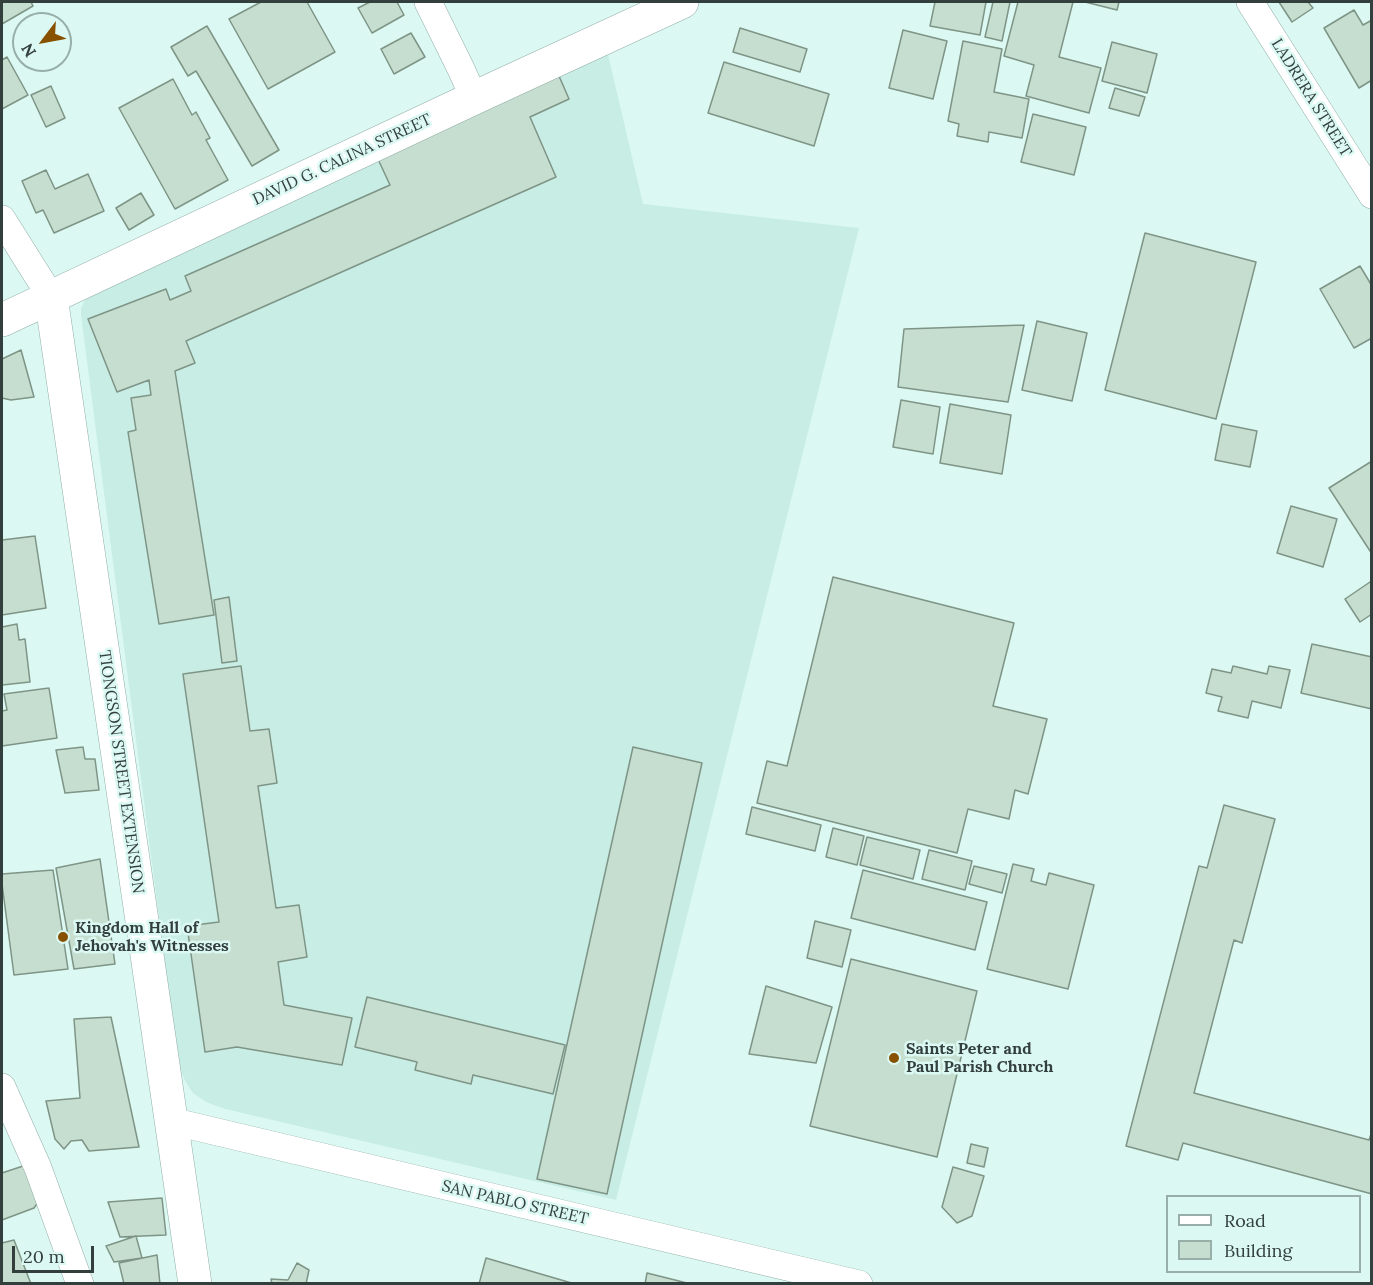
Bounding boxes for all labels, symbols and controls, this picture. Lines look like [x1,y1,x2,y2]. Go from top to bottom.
north arrow [12,12,72,72]
street label: LADRERA STREET [1267,35,1355,161]
text: N [17,40,40,61]
street label: DAVID G. CALINA STREET [250,110,434,210]
street label: TIONGSON STREET EXTENSION [94,649,148,895]
place label: Kingdom Hall of Jehovah's Witnesses [75,918,229,956]
marker: Kingdom Hall of Jehovah's Witnesses [56,930,70,944]
place label: Saints Peter and Paul Parish Church [906,1039,1053,1077]
marker: Saints Peter and Paul Parish Church [887,1051,901,1065]
street label: SAN PABLO STREET [440,1177,590,1229]
legend [1166,1195,1361,1273]
text: Road [1224,1209,1266,1232]
scale bar [15,1234,98,1272]
text: Building [1224,1239,1292,1262]
text: 20 m [23,1245,65,1268]

